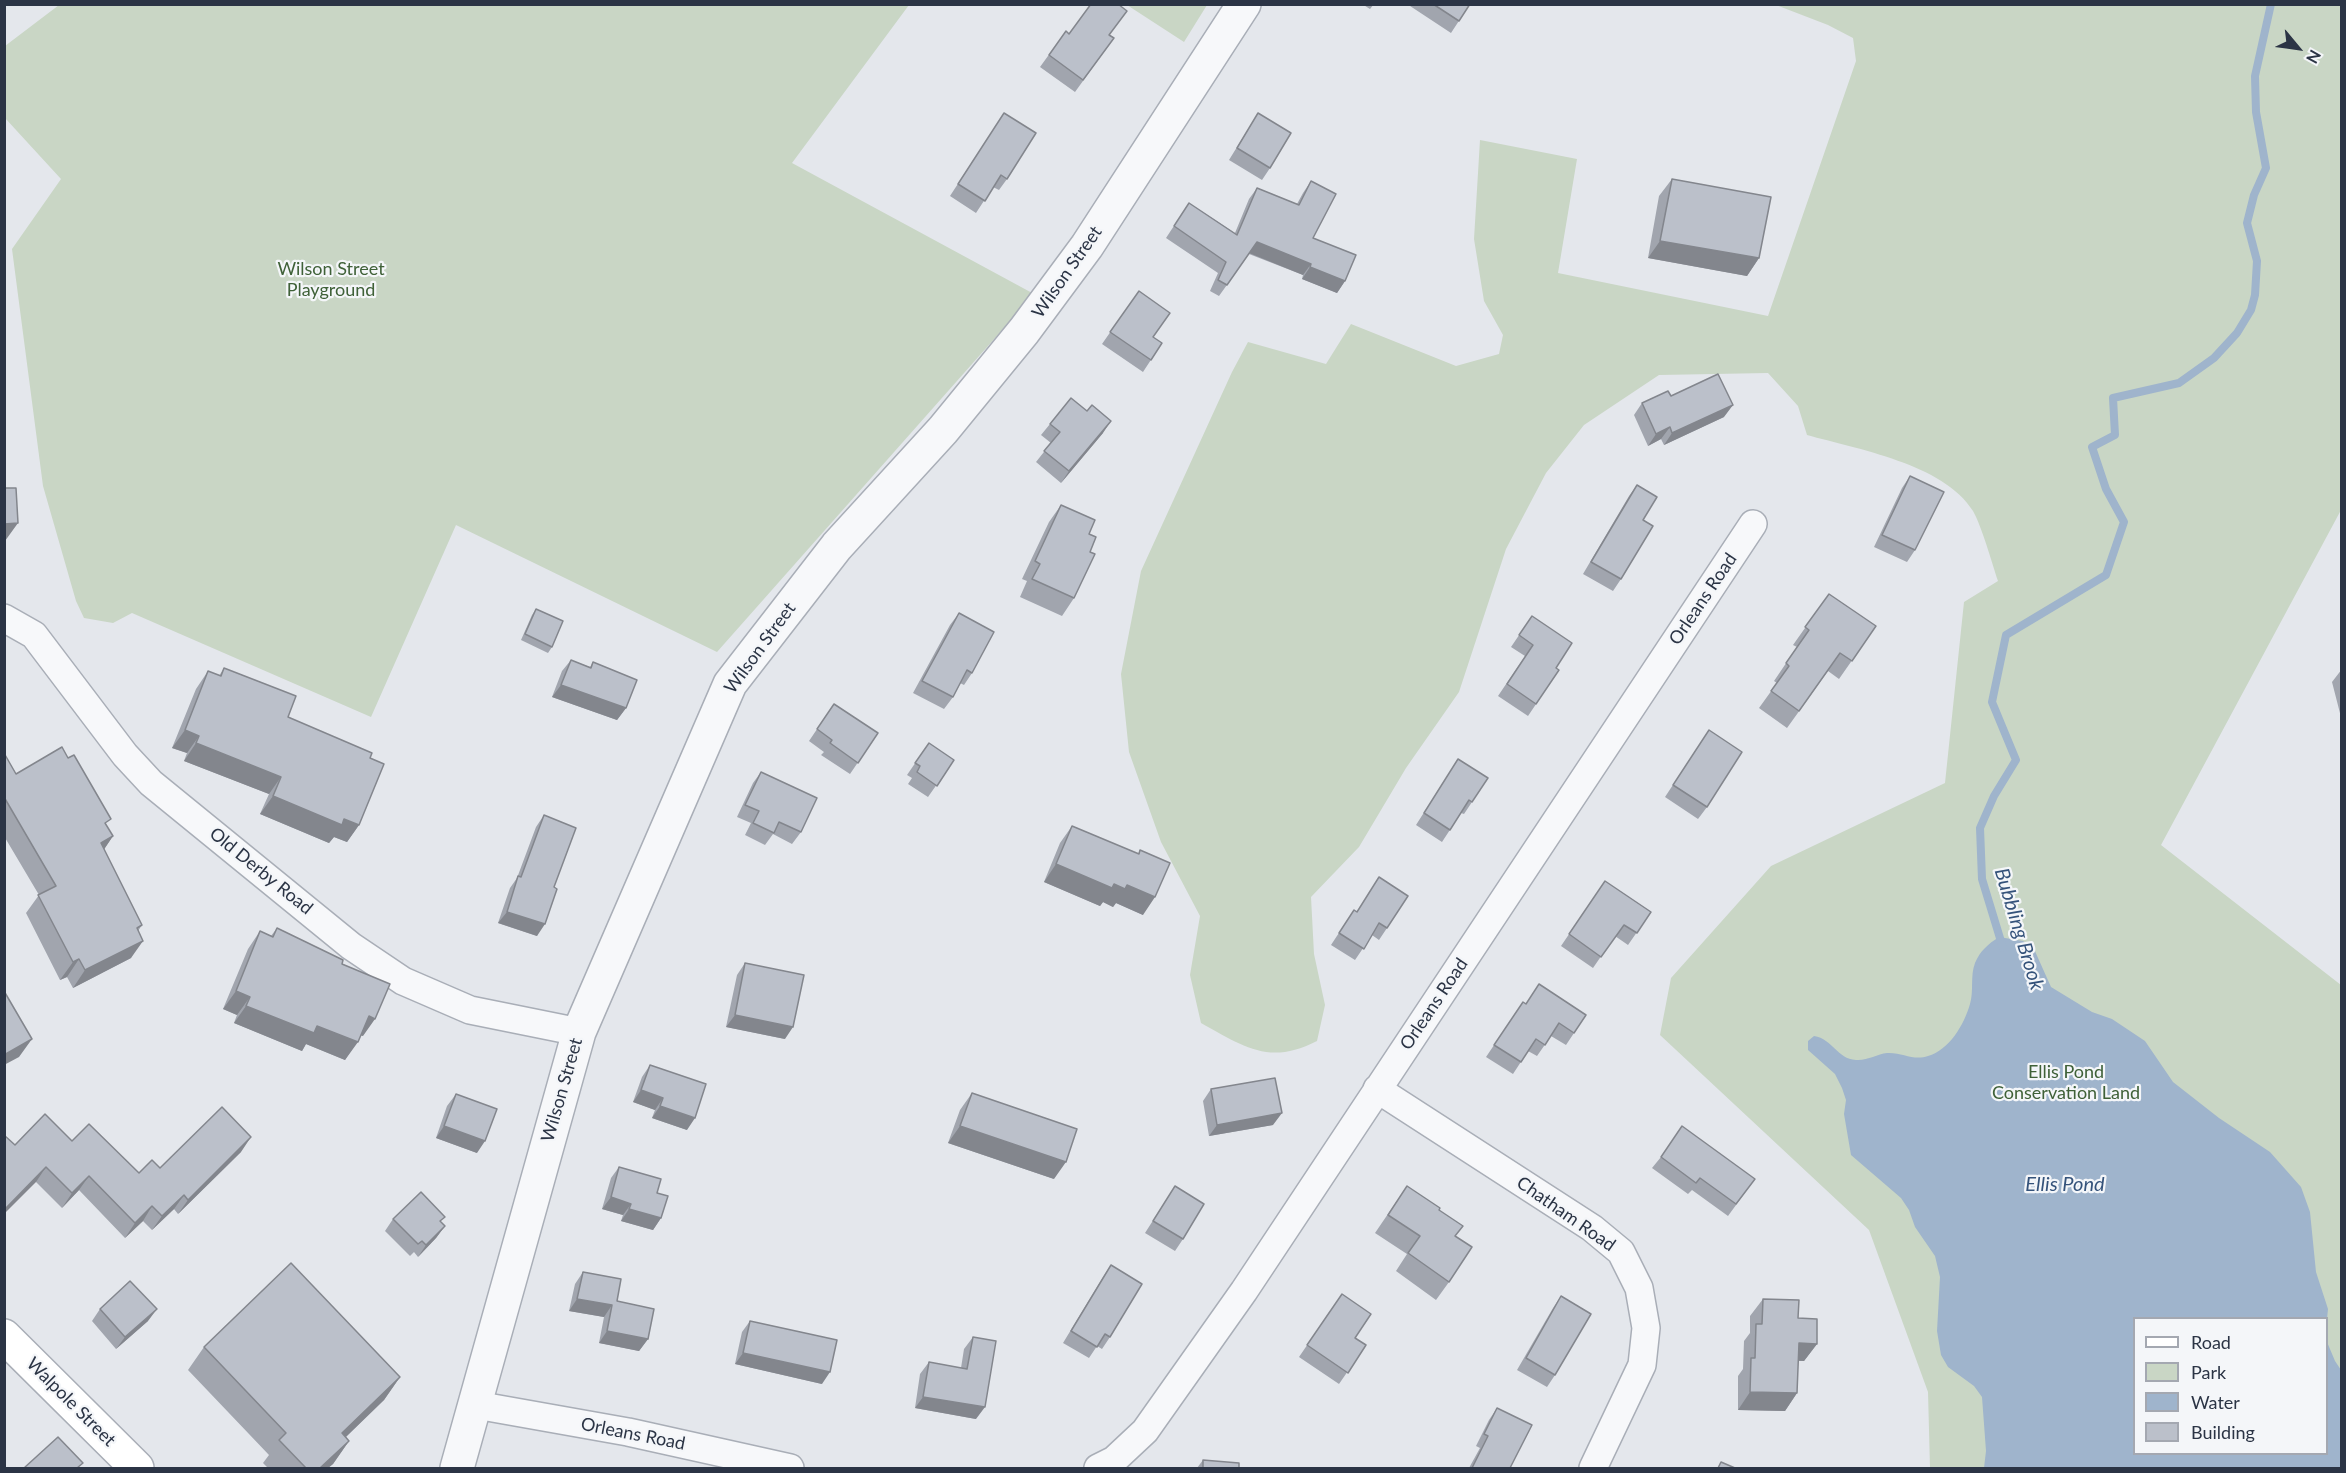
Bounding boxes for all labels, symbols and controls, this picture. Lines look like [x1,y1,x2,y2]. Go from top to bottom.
north arrow [2268,18,2328,78]
text: N [2303,47,2325,67]
street label: Wilson Street [1027,222,1107,322]
park label: Wilson Street Playground [277,258,385,300]
street label: Orleans Road [1664,549,1742,649]
street label: Wilson Street [720,598,800,698]
street label: Old Derby Road [205,823,317,919]
water label: Bubbling Brook [1989,865,2049,993]
street label: Orleans Road [1395,954,1473,1054]
street label: Wilson Street [537,1036,587,1144]
park label: Ellis Pond Conservation Land [1992,1061,2140,1104]
street label: Chatham Road [1512,1172,1620,1256]
water label: Ellis Pond [2025,1173,2105,1197]
legend [2133,1317,2328,1455]
text: Road [2191,1331,2231,1353]
street label: Walpole Street [22,1353,120,1451]
text: Park [2191,1361,2226,1383]
text: Water [2191,1391,2240,1413]
street label: Orleans Road [579,1413,687,1455]
text: Building [2191,1421,2255,1443]

